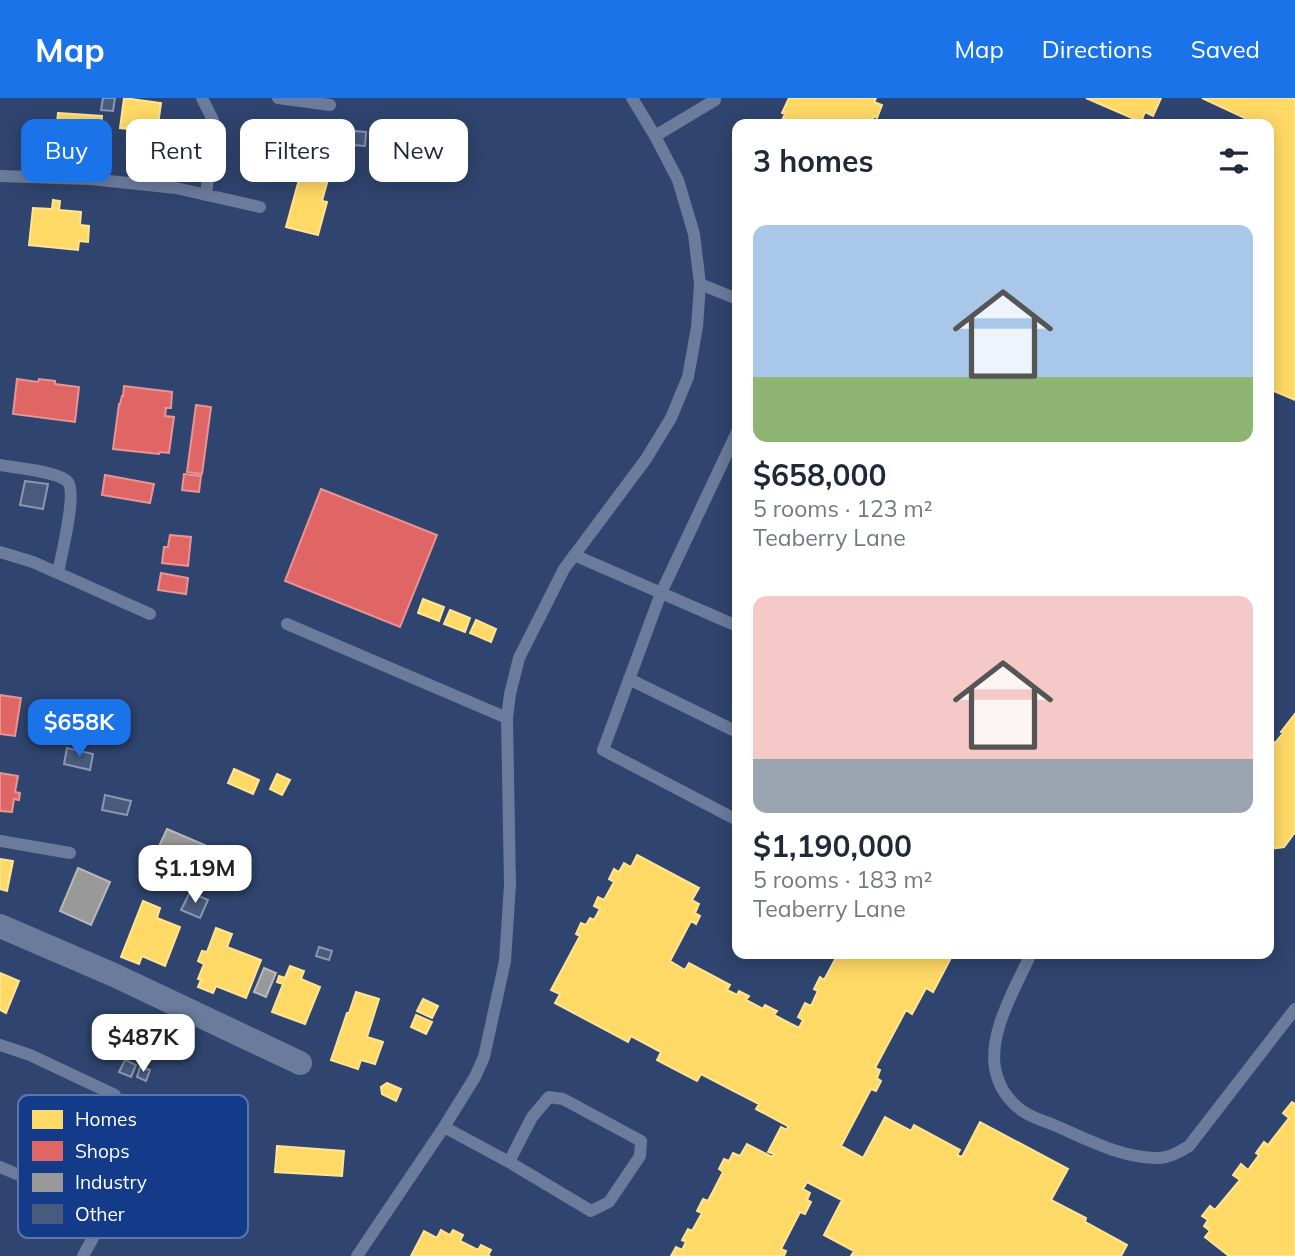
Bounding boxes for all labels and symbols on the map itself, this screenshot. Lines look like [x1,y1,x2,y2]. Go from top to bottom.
pin: $658K [30,700,128,759]
pin: $1.19M [138,846,252,905]
pin: $487K [94,1014,192,1074]
legend [18,1095,248,1238]
text: Homes [75,1107,137,1131]
text: Shops [75,1139,130,1163]
text: Industry [75,1170,147,1194]
text: Other [75,1202,125,1226]

